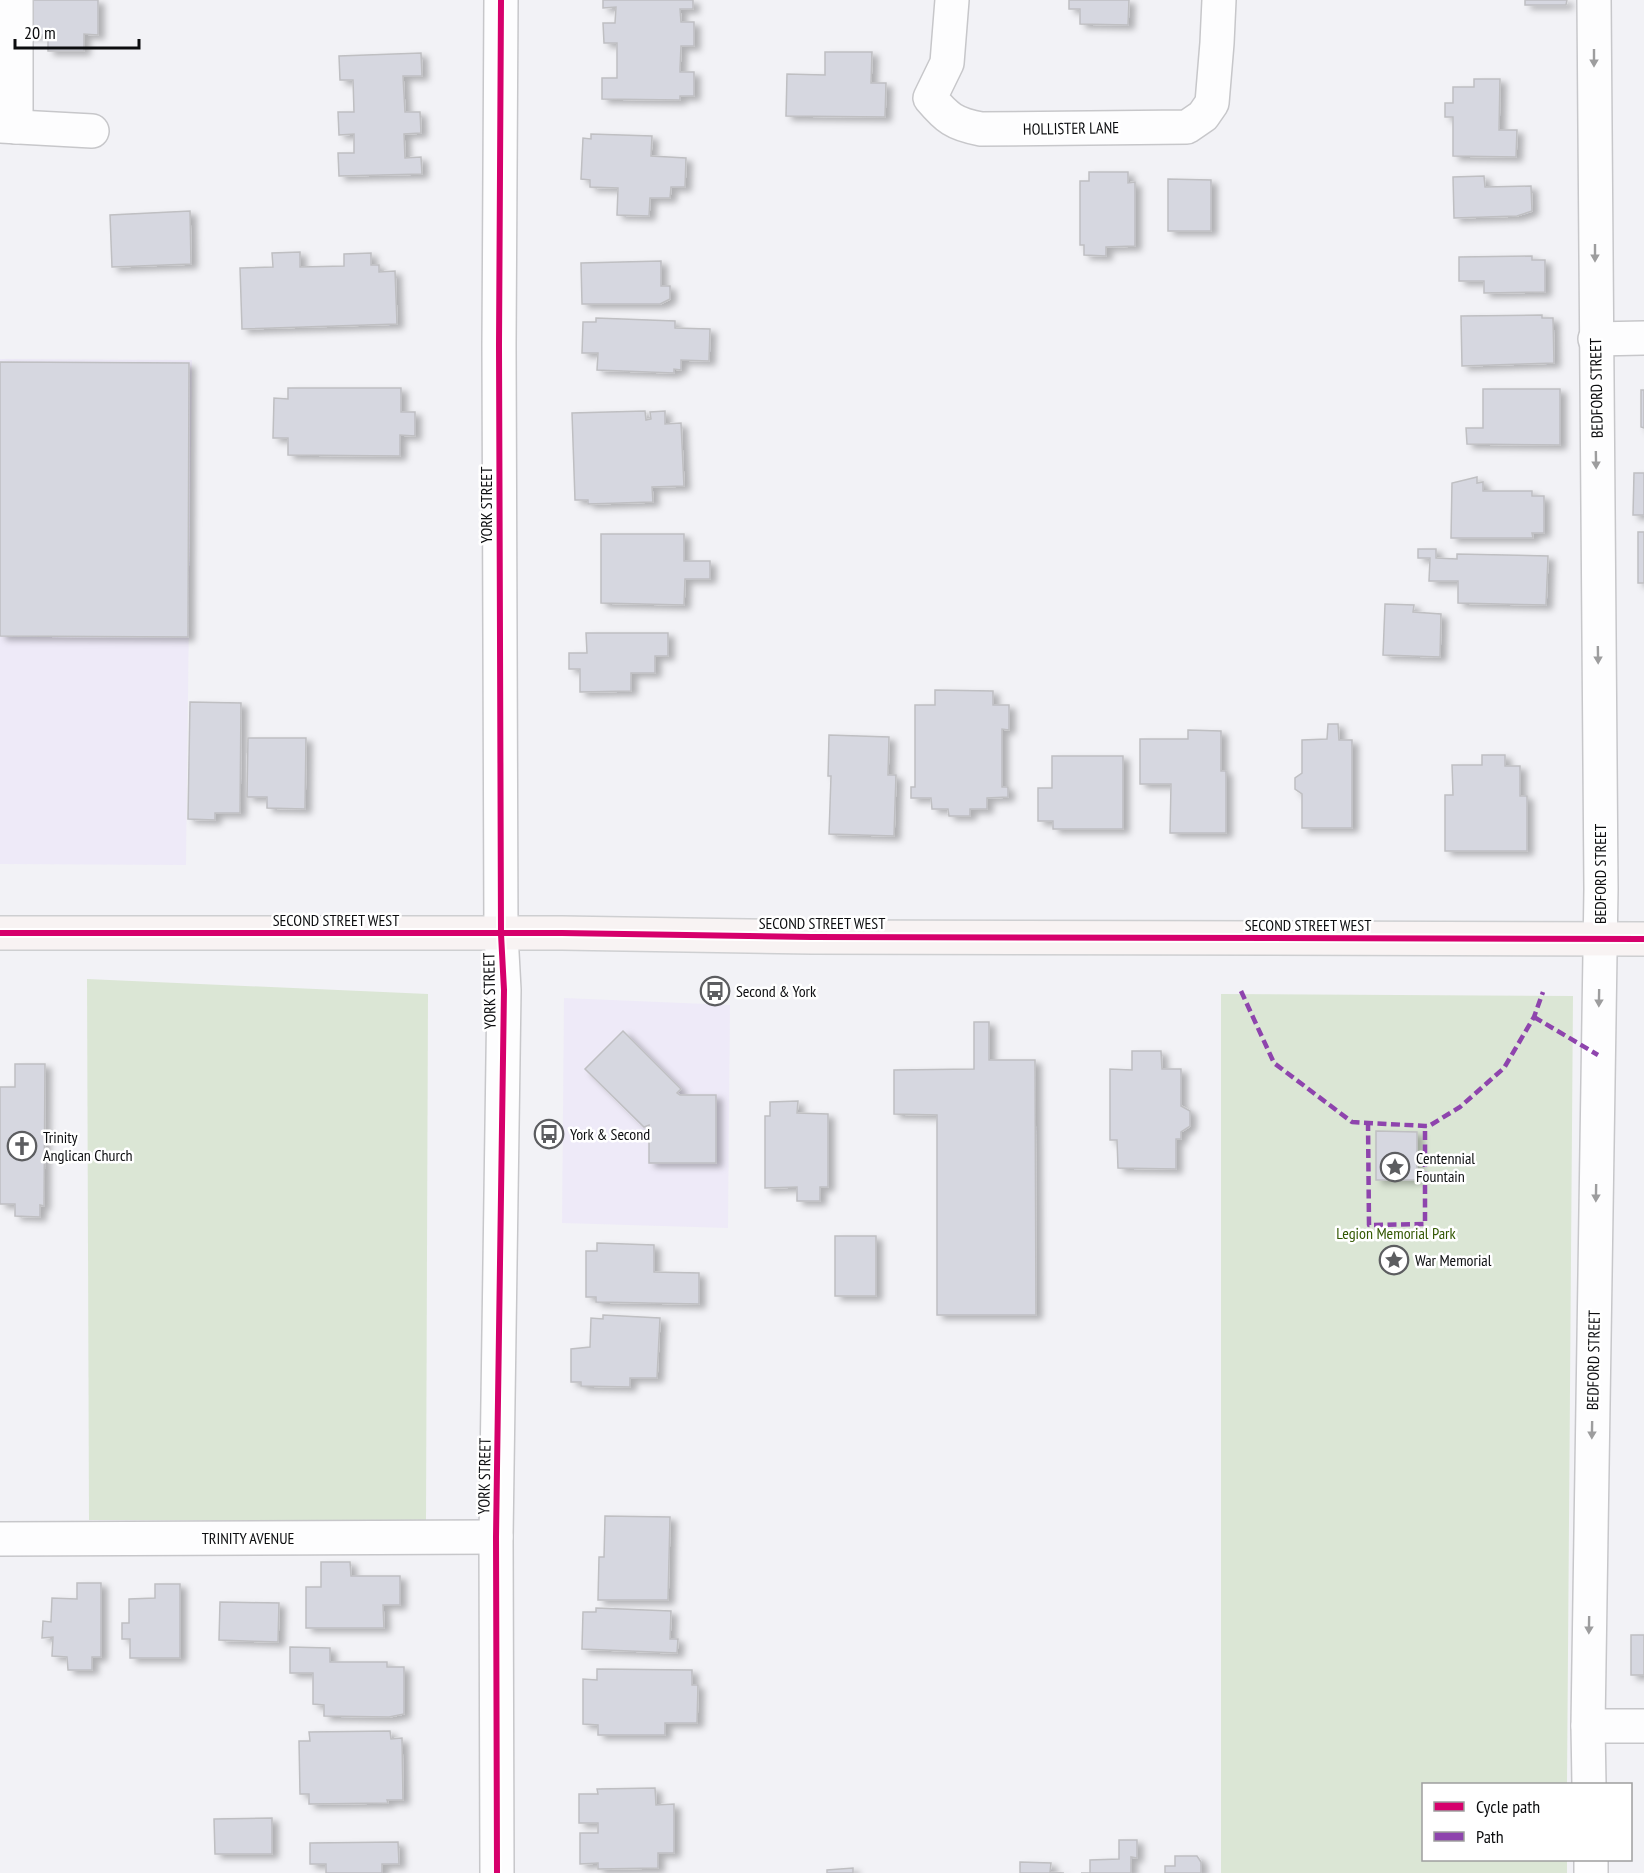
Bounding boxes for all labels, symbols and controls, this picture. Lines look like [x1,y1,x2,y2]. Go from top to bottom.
scale bar [15,12,140,50]
text: 20 m [24,21,56,44]
one-way arrow [1589,49,1599,68]
street label: HOLLISTER LANE [1023,117,1119,139]
one-way arrow [1590,244,1600,263]
street label: BEDFORD STREET [1585,338,1607,438]
one-way arrow [1592,451,1601,470]
street label: YORK STREET [476,467,496,543]
one-way arrow [1594,646,1603,665]
street label: BEDFORD STREET [1590,824,1610,924]
street label: SECOND STREET WEST [273,910,399,930]
street label: SECOND STREET WEST [759,913,885,933]
street label: SECOND STREET WEST [1245,915,1371,935]
street label: YORK STREET [478,953,500,1029]
bus stop icon: Second & York [699,975,731,1007]
place label: Second & York [736,981,817,1001]
one-way arrow [1594,988,1604,1007]
bus stop icon: York & Second [533,1118,565,1150]
place label: York & Second [570,1124,650,1144]
place label: Trinity Anglican Church [43,1127,133,1165]
church icon: Trinity Anglican Church [6,1130,38,1162]
place label: Centennial Fountain [1416,1148,1475,1186]
place icon: Centennial Fountain [1379,1151,1411,1183]
one-way arrow [1591,1183,1601,1202]
park label: Legion Memorial Park [1336,1223,1456,1243]
place icon: War Memorial [1378,1244,1410,1276]
place label: War Memorial [1415,1250,1492,1270]
street label: BEDFORD STREET [1582,1310,1604,1410]
one-way arrow [1588,1420,1597,1439]
street label: YORK STREET [473,1438,495,1514]
street label: TRINITY AVENUE [202,1528,294,1548]
one-way arrow [1585,1615,1594,1634]
legend [1422,1783,1632,1861]
text: Cycle path [1476,1795,1540,1818]
text: Path [1476,1825,1504,1848]

